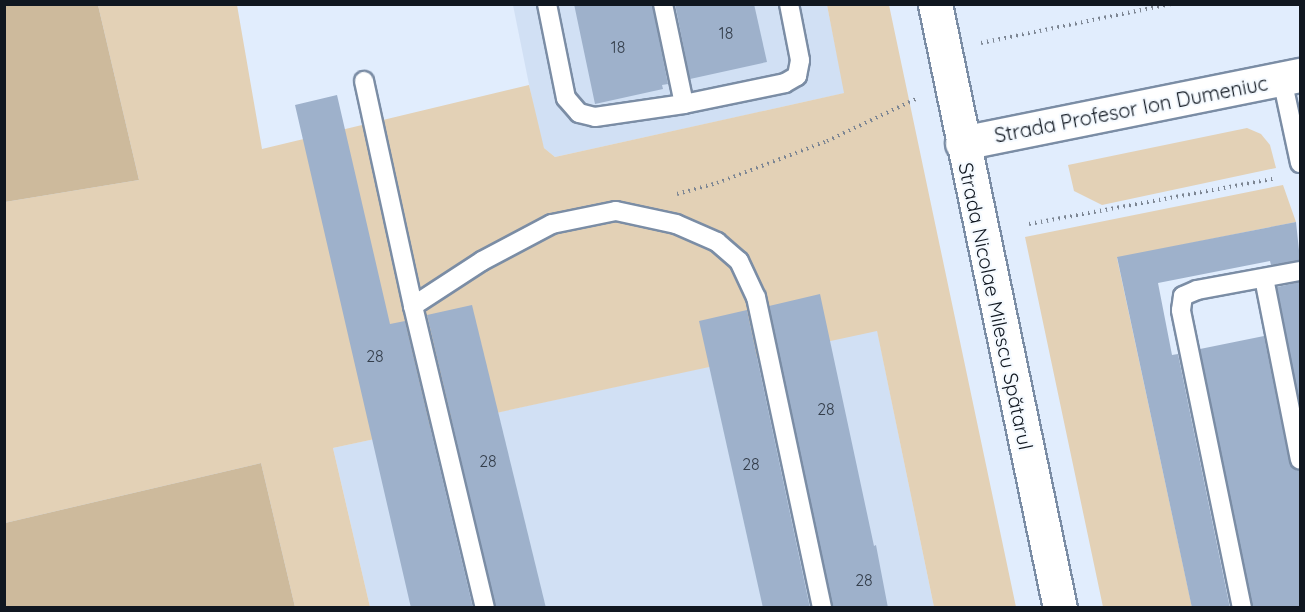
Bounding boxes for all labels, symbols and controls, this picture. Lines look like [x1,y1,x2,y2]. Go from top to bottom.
house number: 18 [719,23,733,43]
house number: 18 [611,37,625,57]
street label: Strada Profesor Ion Dumeniuc [992,71,1270,147]
street label: Strada Nicolae Milescu Spătarul [954,160,1038,452]
house number: 28 [366,346,384,366]
house number: 28 [817,399,835,419]
house number: 28 [479,451,497,471]
house number: 28 [742,454,760,474]
house number: 28 [855,570,873,590]

